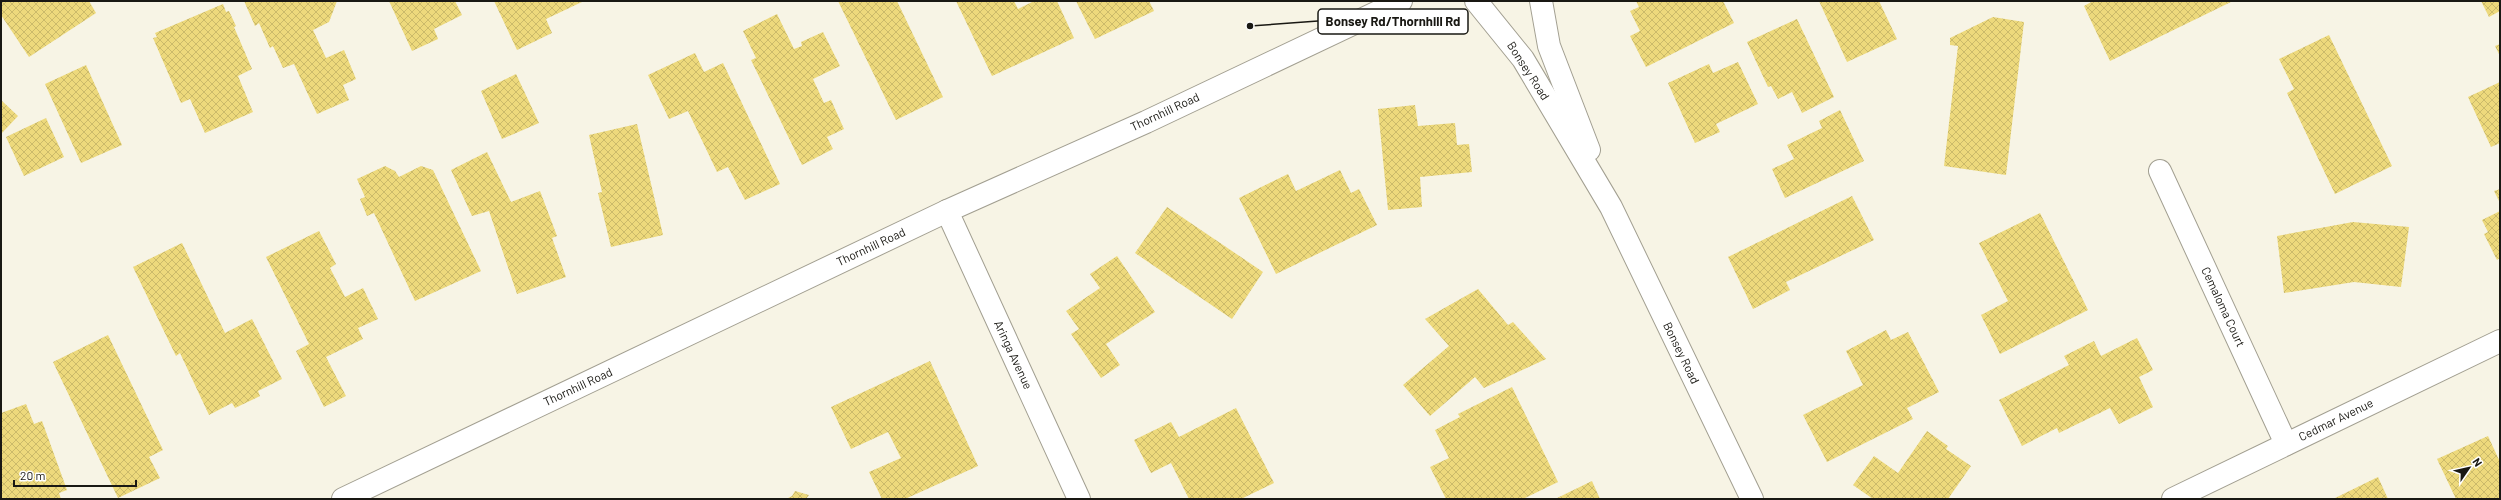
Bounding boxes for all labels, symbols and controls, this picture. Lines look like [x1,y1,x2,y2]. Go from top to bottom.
callout: Bonsey Rd/Thornhill Rd [1318,9,1468,34]
text: Bonsey Rd/Thornhill Rd [1326,13,1460,29]
street label: Bonsey Road [1505,39,1553,102]
street label: Thornhill Road [1128,89,1201,133]
street label: Thornhill Road [834,224,907,268]
street label: Cemaloma Court [2199,264,2249,349]
street label: Aringa Avenue [992,318,1036,391]
street label: Bonsey Road [1661,319,1703,386]
street label: Thornhill Road [541,364,614,408]
street label: Cedmar Avenue [2296,395,2375,443]
north arrow [2449,448,2489,488]
text: N [2470,455,2485,469]
scale bar [14,462,136,488]
text: 20 m [20,468,46,482]

